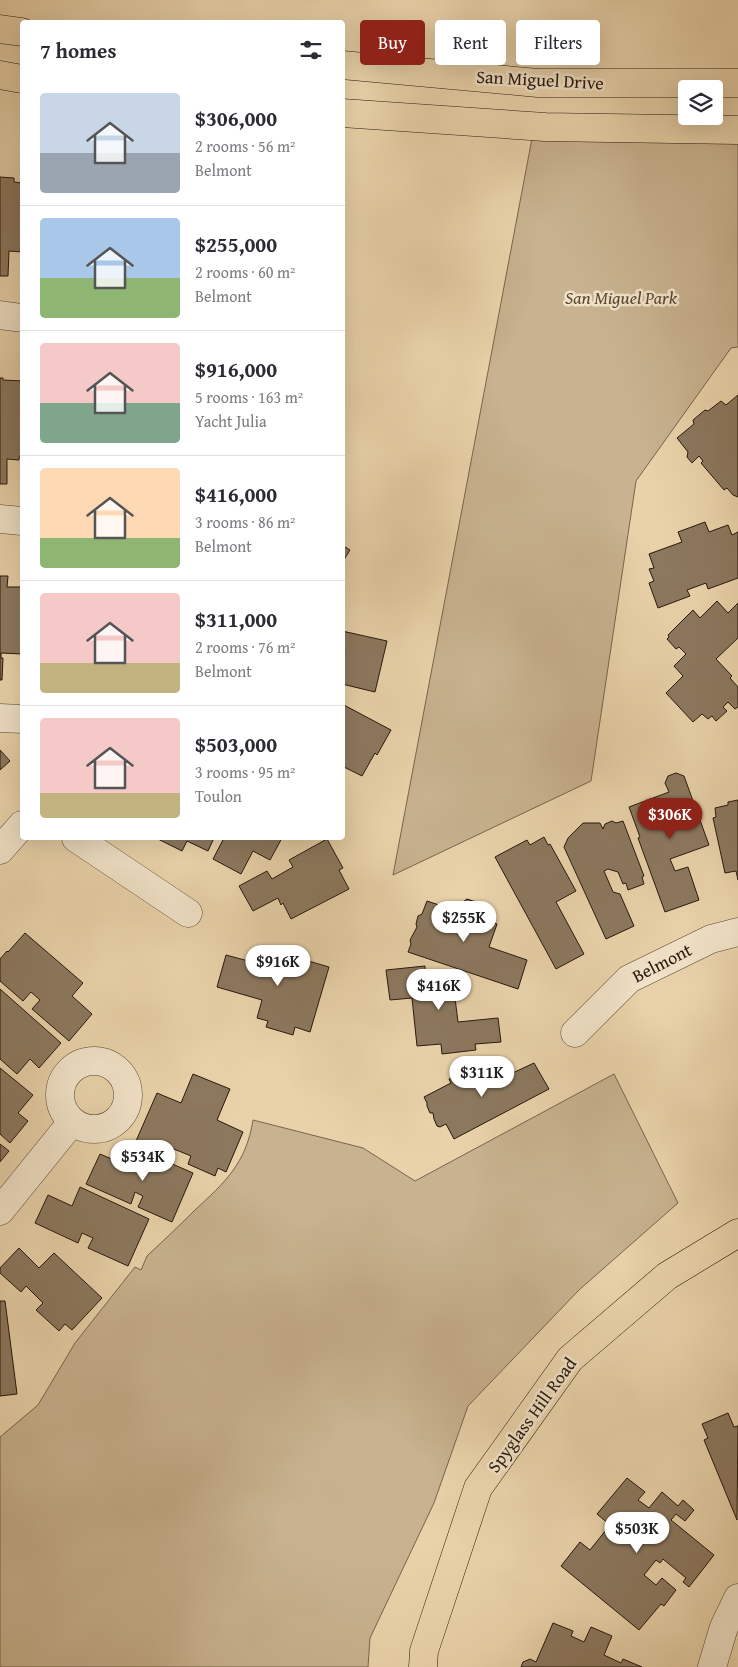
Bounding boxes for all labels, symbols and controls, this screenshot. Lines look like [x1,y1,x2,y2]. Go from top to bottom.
chip: Buy [360,20,425,65]
chip: Rent [435,20,506,65]
chip: Filters [516,20,600,65]
text: 7 homes [40,35,116,66]
icon: filters [297,36,325,64]
street label: San Miguel Drive [476,63,605,96]
map controls [678,80,723,125]
button: layers [678,80,723,125]
text: $306,000 [195,103,277,134]
icon: home [80,113,140,173]
text: 2 rooms · 56 m² [195,134,295,158]
text: Belmont [195,158,252,182]
text: $255,000 [195,229,277,260]
icon: home [80,238,140,298]
text: 2 rooms · 60 m² [195,260,295,284]
text: Belmont [195,284,252,308]
park label: San Miguel Park [565,284,678,311]
text: $916,000 [195,354,277,385]
icon: home [80,363,140,423]
text: 5 rooms · 163 m² [195,385,303,409]
text: Yacht Julia [195,409,266,433]
text: $416,000 [195,479,277,510]
icon: home [80,488,140,548]
text: 3 rooms · 86 m² [195,510,295,534]
text: Belmont [195,534,252,558]
text: $311,000 [195,604,277,635]
icon: home [80,613,140,673]
text: 2 rooms · 76 m² [195,635,295,659]
text: Belmont [195,659,252,683]
text: $503,000 [195,729,277,760]
icon: home [80,738,140,798]
text: 3 rooms · 95 m² [195,760,295,784]
text: Toulon [195,784,242,808]
pin: $306K [635,798,705,840]
text: $306K [648,802,692,826]
pin: $255K [429,900,499,943]
text: $255K [442,905,486,929]
street label: Belmont [627,936,697,989]
pin: $916K [243,944,313,987]
text: $916K [256,949,300,973]
pin: $416K [404,968,474,1011]
text: $416K [417,973,461,997]
pin: $311K [447,1056,517,1098]
text: $311K [460,1060,504,1084]
pin: $534K [108,1140,178,1182]
text: $534K [121,1144,165,1168]
street label: Spyglass Hill Road [480,1351,583,1478]
pin: $503K [602,1512,672,1554]
text: $503K [615,1516,659,1540]

